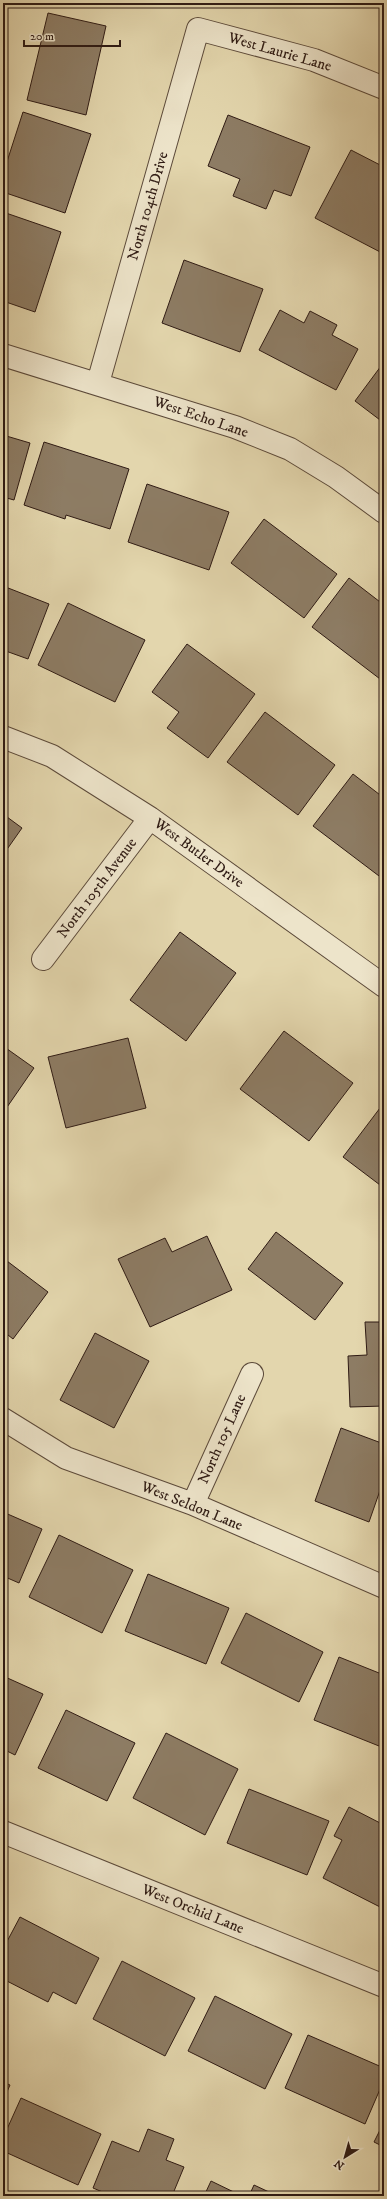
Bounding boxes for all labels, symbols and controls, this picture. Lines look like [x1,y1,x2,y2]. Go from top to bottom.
scale bar [24,22,120,48]
street label: West Laurie Lane [225,28,334,76]
text: 20 m [30,29,54,44]
street label: North 104th Drive [123,149,173,263]
street label: West Echo Lane [150,392,251,442]
street label: West Butler Drive [149,813,248,892]
street label: North 105th Avenue [53,834,141,942]
street label: North 105 Lane [194,1391,250,1487]
street label: West Seldon Lane [138,1477,246,1535]
street label: West Orchid Lane [138,1879,247,1938]
north arrow [325,2137,365,2177]
text: N [332,2156,347,2172]

